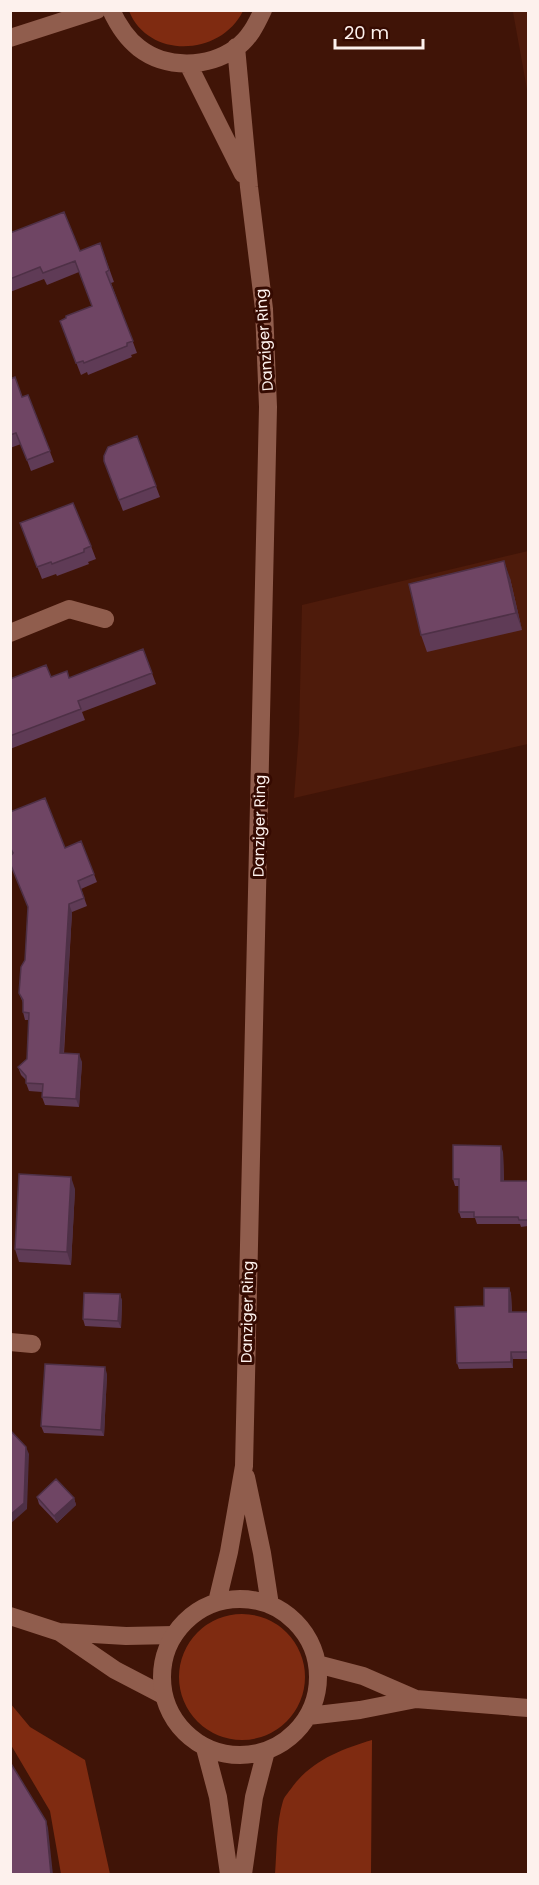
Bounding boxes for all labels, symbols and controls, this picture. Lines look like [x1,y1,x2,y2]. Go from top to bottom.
scale bar [335,12,424,50]
text: 20 m [344,20,389,45]
street label: Danziger Ring [250,288,278,392]
street label: Danziger Ring [248,775,270,877]
street label: Danziger Ring [236,1261,258,1363]

